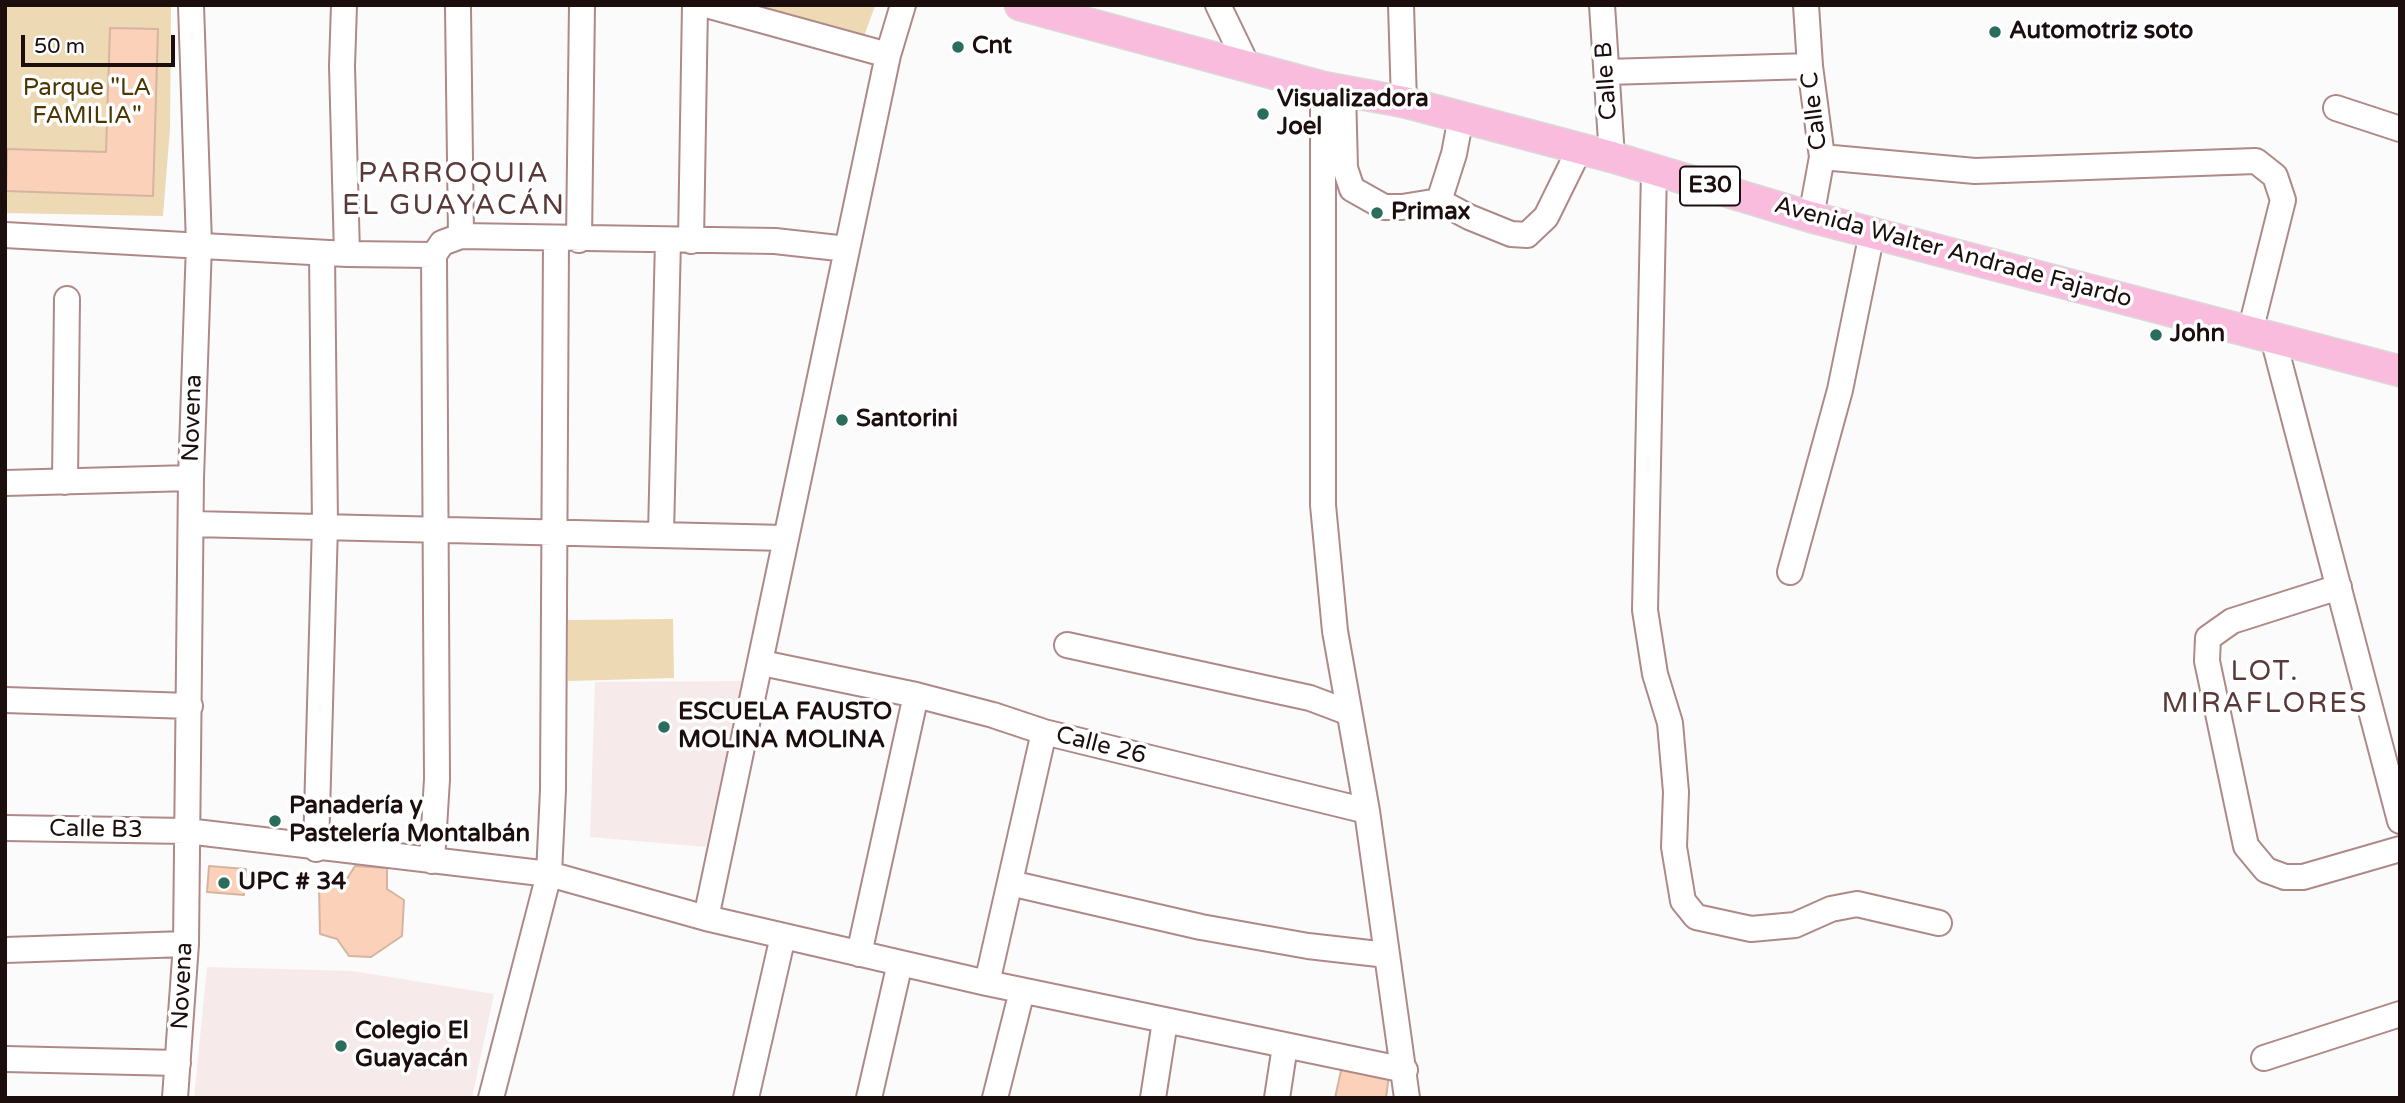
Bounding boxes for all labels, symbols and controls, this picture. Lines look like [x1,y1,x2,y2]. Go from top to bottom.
place label: Automotriz soto [2009,18,2193,46]
scale bar [24,21,178,65]
marker: Automotriz soto [1987,24,2003,40]
place label: Cnt [972,33,1012,61]
text: 50 m [34,34,85,59]
marker: Cnt [950,39,966,55]
street label: Calle B [1590,41,1624,121]
street label: Calle C [1796,70,1834,152]
park label: Parque "LA FAMILIA" [23,75,151,131]
place label: Visualizadora Joel [1277,86,1429,142]
marker: Visualizadora Joel [1255,106,1271,122]
district label: PARROQUIA EL GUAYACÁN [343,158,565,224]
road number: E30 [1680,167,1740,206]
street label: Avenida Walter Andrade Fajardo [1771,191,2135,315]
place label: Primax [1391,199,1471,227]
marker: Primax [1369,205,1385,221]
place label: John [2170,321,2225,349]
marker: John [2148,327,2164,343]
street label: Novena [177,374,209,462]
place label: Santorini [856,406,958,434]
marker: Santorini [834,412,850,428]
district label: LOT. MIRAFLORES [2163,656,2367,722]
place label: ESCUELA FAUSTO MOLINA MOLINA [678,699,892,755]
marker: ESCUELA FAUSTO MOLINA MOLINA [656,719,672,735]
street label: Calle 26 [1053,721,1149,771]
place label: Panadería y Pastelería Montalbán [289,793,530,849]
marker: Panadería y Pastelería Montalbán [267,813,283,829]
street label: Calle B3 [49,815,143,845]
place label: UPC # 34 [238,869,346,897]
marker: UPC # 34 [216,875,232,891]
street label: Novena [166,942,200,1030]
place label: Colegio El Guayacán [355,1018,469,1074]
marker: Colegio El Guayacán [333,1038,349,1054]

